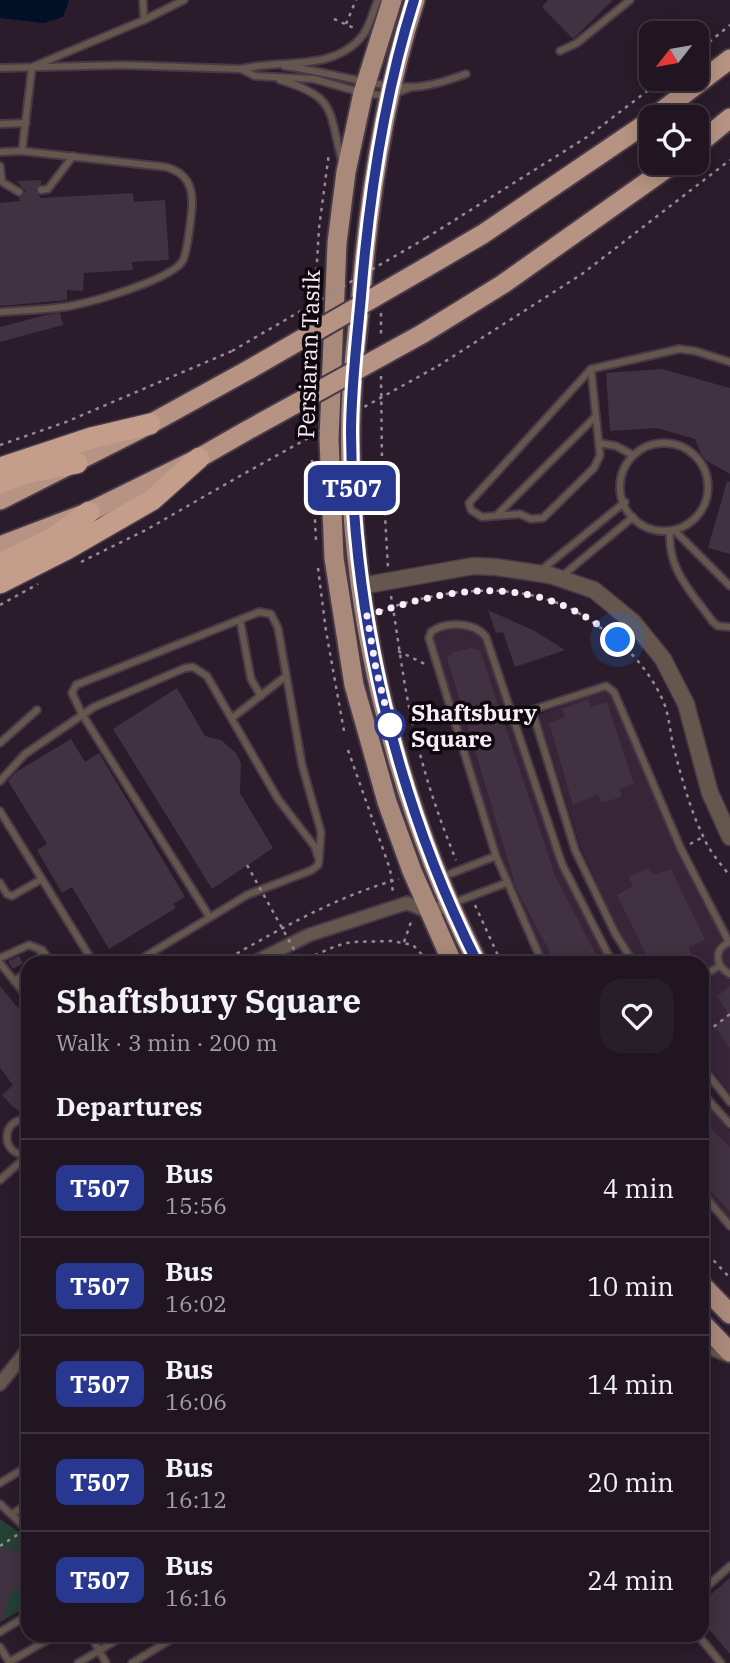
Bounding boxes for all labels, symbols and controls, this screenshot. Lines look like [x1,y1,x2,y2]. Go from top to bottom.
north arrow [639,21,709,91]
map controls [639,21,709,175]
button: locate [639,105,709,175]
street label: Persiaran Tasik [290,269,326,439]
line badge: T507 [303,465,401,511]
text: T507 [322,472,382,504]
your location [600,622,635,657]
place label: Shaftsbury Square [411,697,537,753]
marker: Shaftsbury Square [375,710,405,740]
text: Shaftsbury Square [56,979,361,1022]
button: heart [600,979,674,1053]
text: Walk · 3 min · 200 m [56,1027,278,1057]
text: Departures [56,1089,202,1123]
text: Bus [165,1156,213,1190]
text: 4 min [603,1171,674,1205]
text: T507 [70,1172,130,1204]
text: 15:56 [165,1190,227,1220]
text: Bus [165,1254,213,1288]
text: 10 min [587,1269,674,1303]
text: T507 [70,1270,130,1302]
text: 16:02 [165,1288,227,1318]
text: Bus [165,1352,213,1386]
text: 14 min [587,1367,674,1401]
text: T507 [70,1368,130,1400]
text: 16:06 [165,1386,227,1416]
text: Bus [165,1450,213,1484]
text: 20 min [587,1465,674,1499]
text: T507 [70,1466,130,1498]
text: 16:12 [165,1484,227,1514]
text: Bus [165,1548,213,1582]
text: 24 min [587,1563,674,1597]
text: T507 [70,1564,130,1596]
text: 16:16 [165,1582,227,1612]

